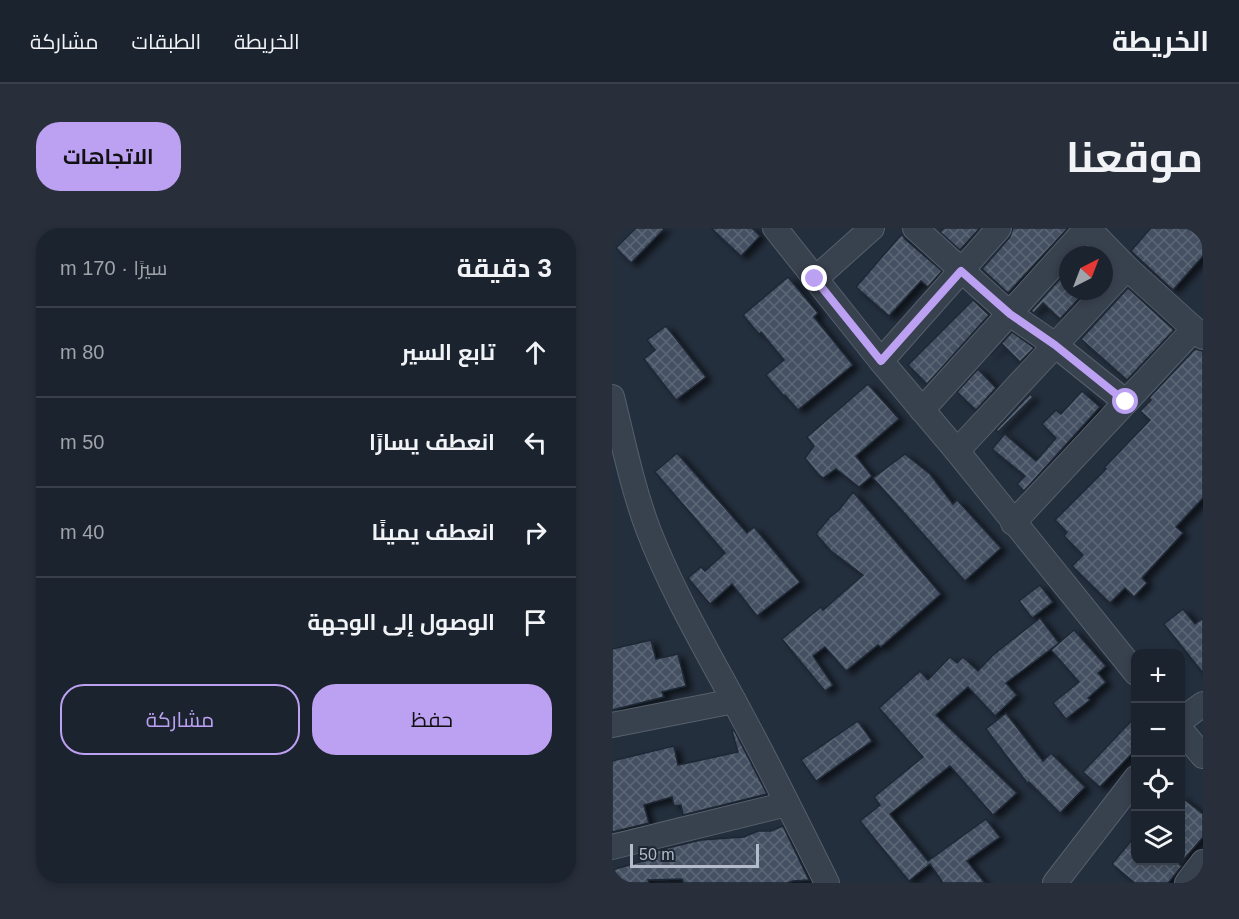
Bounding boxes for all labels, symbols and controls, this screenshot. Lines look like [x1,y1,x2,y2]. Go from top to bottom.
text: الخريطة [1112,26,1209,57]
text: مشاركة [30,30,99,53]
text: الطبقات [132,30,201,53]
text: الخريطة [234,30,300,53]
button: الاتجاهات [36,122,181,191]
text: موقعنا [1066,134,1203,181]
north arrow [1059,246,1113,300]
text: 3 دقيقة [457,253,552,283]
text: سيرًا · 170 m [60,257,167,279]
route end [801,265,827,291]
icon: ahead [519,336,552,369]
text: تابع السير [401,340,495,365]
text: 80 m [60,341,104,363]
route start [1112,388,1138,414]
icon: left [519,426,552,459]
text: انعطف يسارًا [369,430,495,455]
text: 50 m [60,431,104,453]
icon: right [519,516,552,549]
text: انعطف يمينًا [372,520,495,545]
text: 40 m [60,521,104,543]
icon: arrive [519,606,552,639]
text: الوصول إلى الوجهة [308,610,495,635]
map controls [1131,649,1185,865]
button: + [1131,649,1185,703]
button: مشاركة [60,684,300,755]
button: حفظ [312,684,552,755]
button: − [1131,703,1185,757]
button: locate [1131,757,1185,811]
button: layers [1131,811,1185,865]
scale bar [630,841,759,868]
text: 50 m [639,846,675,863]

